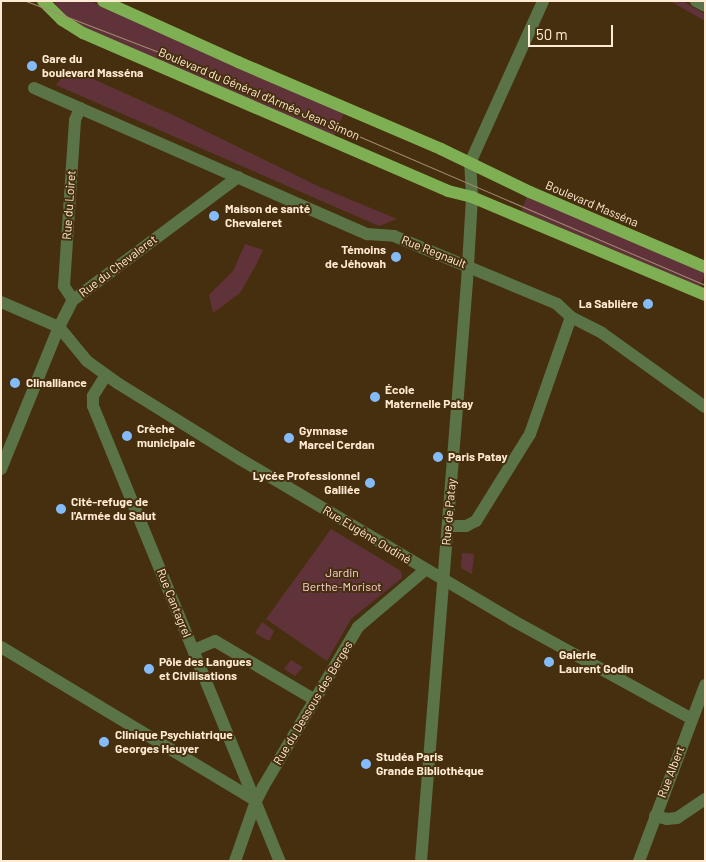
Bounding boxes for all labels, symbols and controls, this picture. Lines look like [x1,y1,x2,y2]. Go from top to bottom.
scale bar [531,15,616,47]
text: 50 m [536,25,568,43]
street label: Boulevard du Général d'Armée Jean Simon [156,45,362,143]
place label: Gare du boulevard Masséna [42,52,143,80]
marker: Gare du boulevard Masséna [26,60,38,72]
street label: Rue du Loiret [59,170,79,240]
street label: Boulevard Masséna [543,178,641,230]
place label: Maison de santé Chevaleret [225,202,310,230]
marker: Maison de santé Chevaleret [207,209,221,223]
street label: Rue du Chevaleret [76,232,160,300]
street label: Rue Regnault [399,232,469,272]
place label: Témoins de Jéhovah [325,243,386,271]
marker: Témoins de Jéhovah [390,251,402,263]
place label: La Sablière [579,297,638,311]
marker: La Sablière [642,298,654,310]
marker: Clinalliance [8,376,22,390]
place label: Clinalliance [26,376,87,390]
place label: École Maternelle Patay [385,383,473,411]
marker: École Maternelle Patay [369,391,381,403]
place label: Crèche municipale [137,422,195,450]
place label: Gymnase Marcel Cerdan [299,424,375,452]
marker: Crèche municipale [121,430,133,442]
marker: Gymnase Marcel Cerdan [283,432,295,444]
place label: Paris Patay [448,450,508,464]
marker: Paris Patay [432,451,444,463]
place label: Lycée Professionnel Galilée [253,469,360,497]
marker: Lycée Professionnel Galilée [364,477,376,489]
street label: Rue de Patay [439,478,459,546]
place label: Cité-refuge de l'Armée du Salut [71,495,156,523]
marker: Cité-refuge de l'Armée du Salut [55,503,67,515]
street label: Rue Eugène Oudiné [320,503,414,567]
park label: Jardin Berthe-Morisot [302,566,382,594]
street label: Rue Cantagrel [154,567,194,639]
street label: Rue du Dessous des Berges [270,639,356,767]
place label: Galerie Laurent Godin [559,648,634,676]
place label: Pôle des Langues et Civilisations [159,655,251,683]
marker: Galerie Laurent Godin [543,656,555,668]
marker: Pôle des Langues et Civilisations [143,663,155,675]
place label: Clinique Psychiatrique Georges Heuyer [115,728,233,756]
marker: Clinique Psychiatrique Georges Heuyer [97,735,111,749]
street label: Rue Albert [655,744,687,800]
place label: Studéa Paris Grande Bibliothèque [376,750,484,778]
marker: Studéa Paris Grande Bibliothèque [360,758,372,770]

